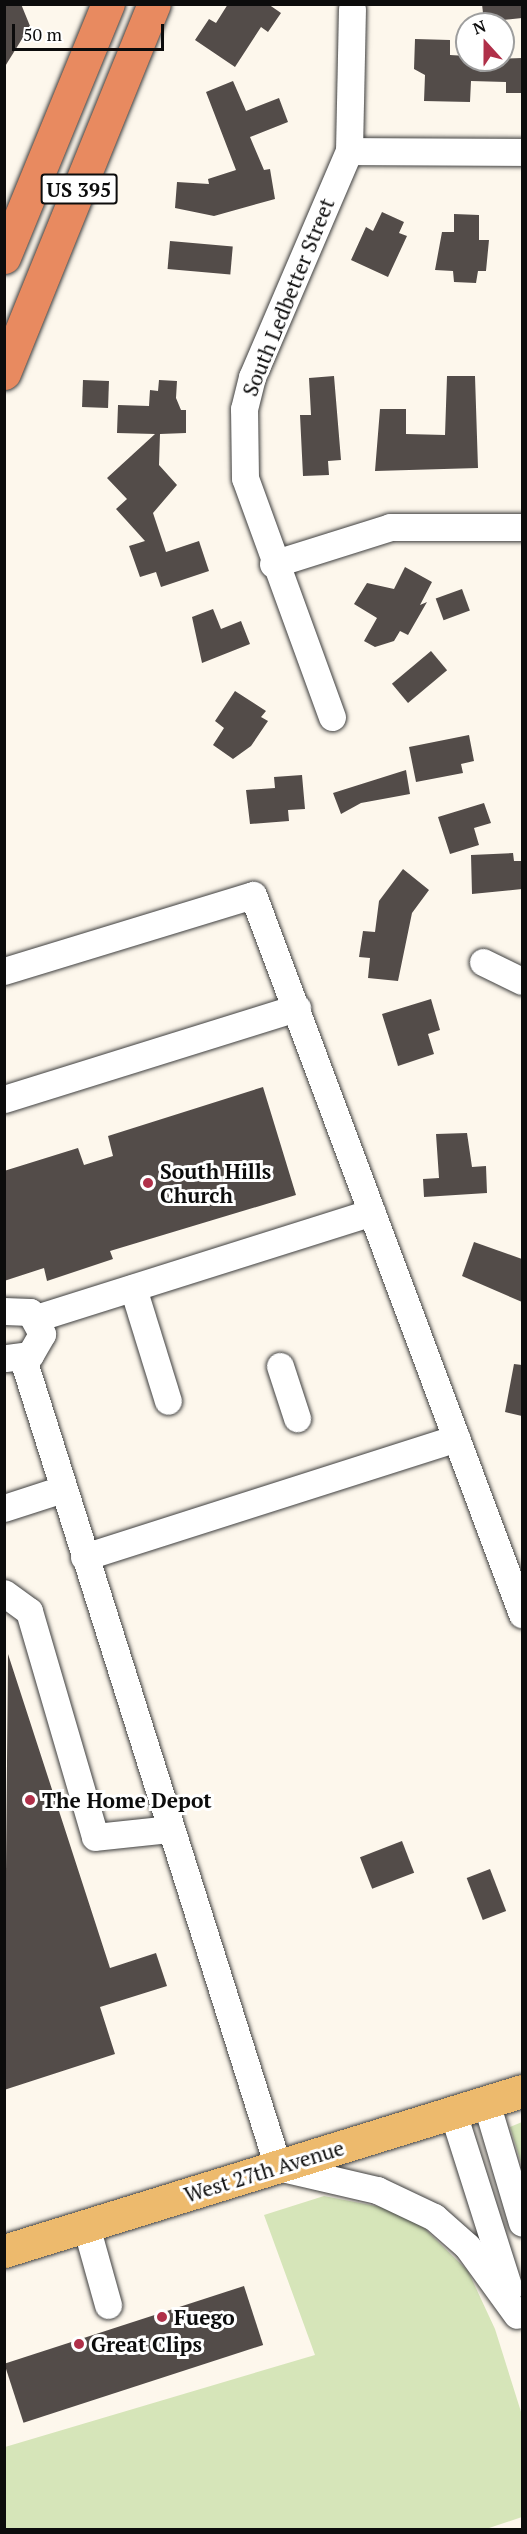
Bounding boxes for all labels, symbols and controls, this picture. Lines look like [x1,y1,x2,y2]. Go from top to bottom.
scale bar [15,12,166,50]
north arrow [455,12,515,72]
text: N [470,15,489,40]
text: 50 m [23,22,62,46]
road number: US 395 [40,172,118,206]
street label: South Ledbetter Street [237,194,339,400]
place label: South Hills Church [160,1158,271,1208]
marker: South Hills Church [141,1176,155,1190]
place label: The Home Depot [42,1787,212,1813]
marker: The Home Depot [23,1793,37,1807]
street label: West 27th Avenue [181,2135,347,2207]
place label: Fuego [174,2304,235,2330]
marker: Fuego [155,2310,169,2324]
place label: Great Clips [91,2331,202,2357]
marker: Great Clips [72,2337,86,2351]

